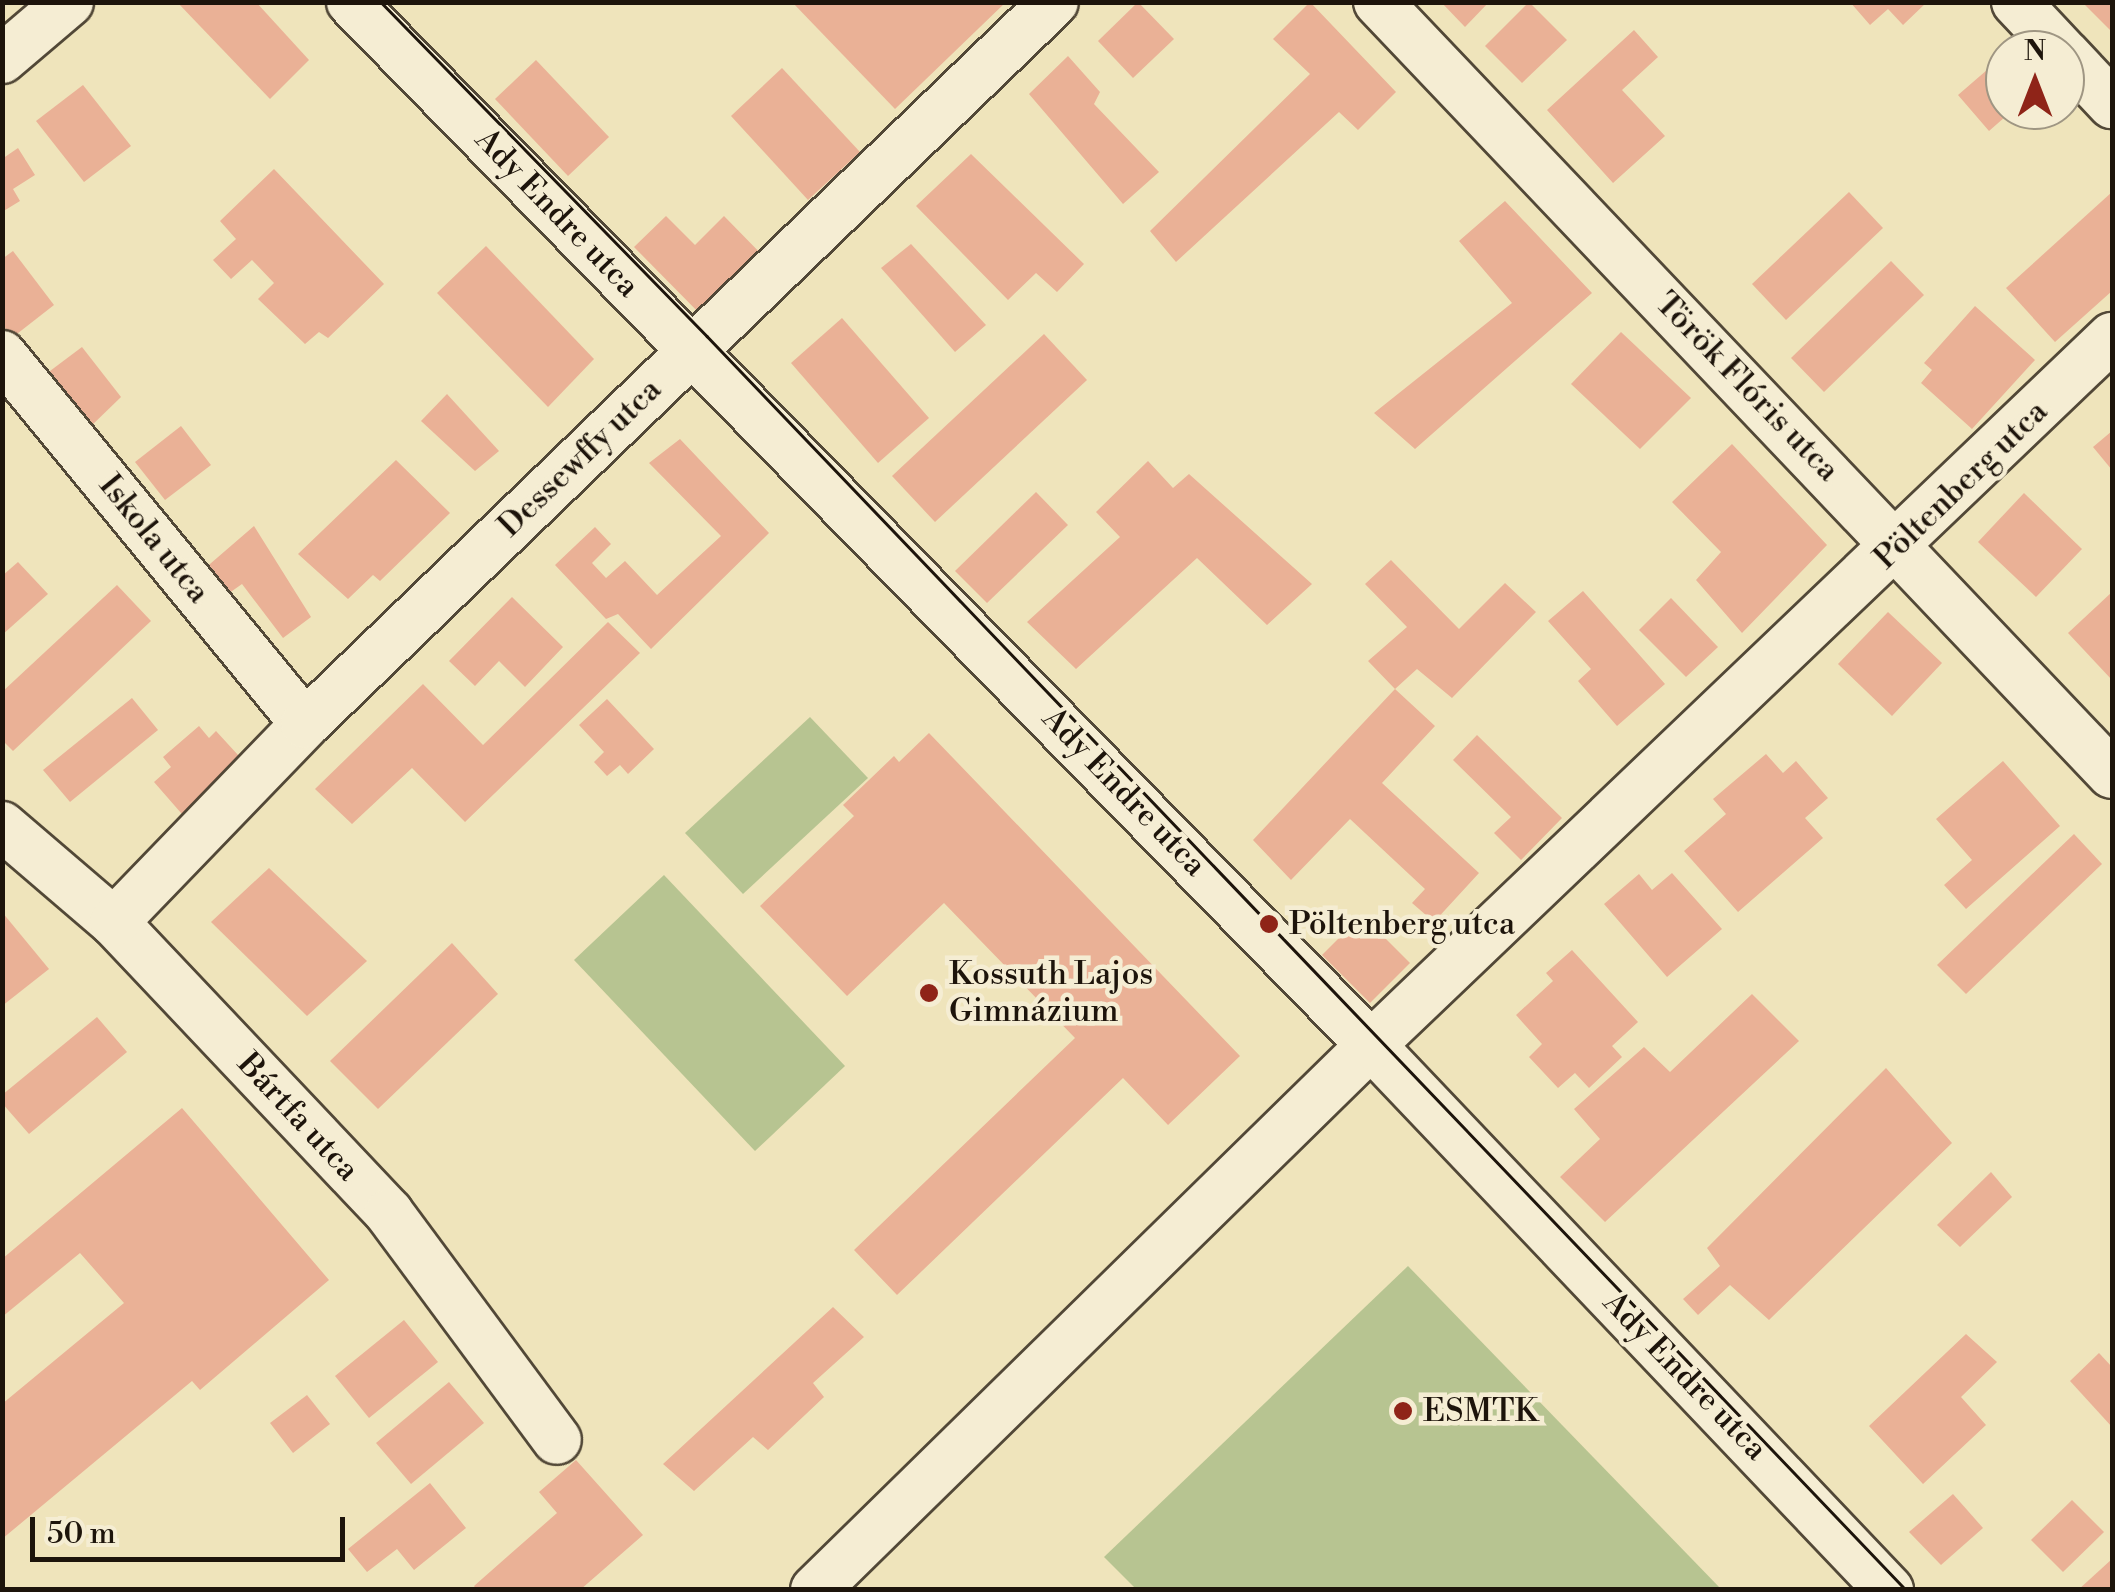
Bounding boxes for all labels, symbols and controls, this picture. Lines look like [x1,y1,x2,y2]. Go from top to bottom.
north arrow [1985,30,2085,130]
text: N [2024,34,2046,69]
street label: Ady Endre utca [467,121,647,305]
street label: Török Flóris utca [1647,284,1847,490]
street label: Dessewffy utca [491,371,669,545]
street label: Pöltenberg utca [1866,393,2056,577]
street label: Iskola utca [91,467,217,611]
street label: Ady Endre utca [1034,700,1214,884]
place label: Pöltenberg utca [1289,905,1515,943]
marker: Pöltenberg utca [1258,913,1280,935]
place label: Kossuth Lajos Gimnázium [949,956,1153,1031]
marker: Kossuth Lajos Gimnázium [918,982,940,1004]
street label: Bártfa utca [229,1045,367,1189]
street label: Ady Endre utca [1595,1284,1775,1468]
place label: ESMTK [1423,1392,1538,1430]
marker: ESMTK [1392,1400,1414,1422]
scale bar [35,1497,350,1559]
text: 50 m [47,1515,116,1553]

